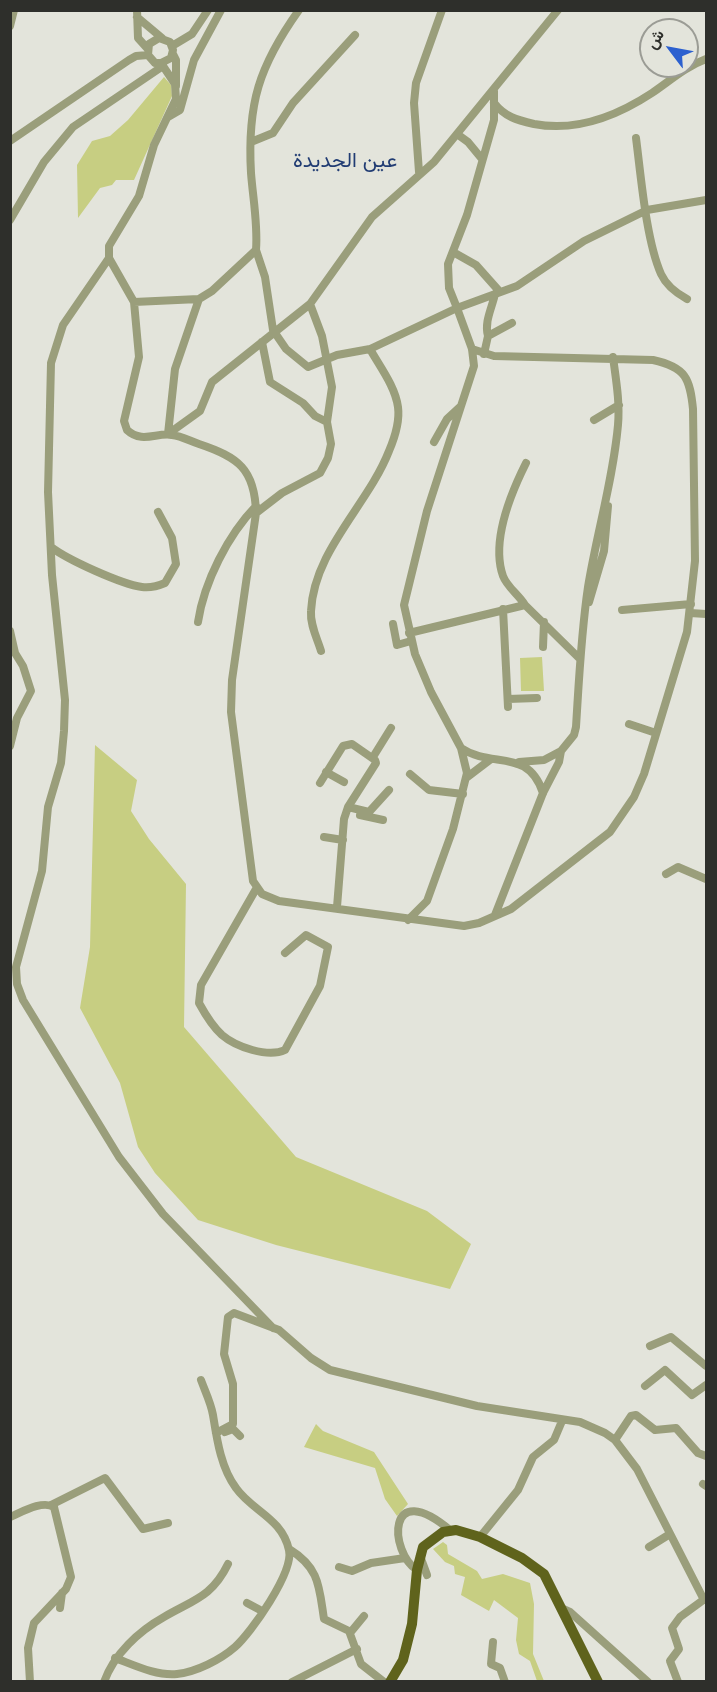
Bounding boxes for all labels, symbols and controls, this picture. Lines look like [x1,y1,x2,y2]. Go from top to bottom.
north arrow [639,18,699,78]
text: ش [643,27,667,52]
district label: عين الجديدة [293,148,397,174]

